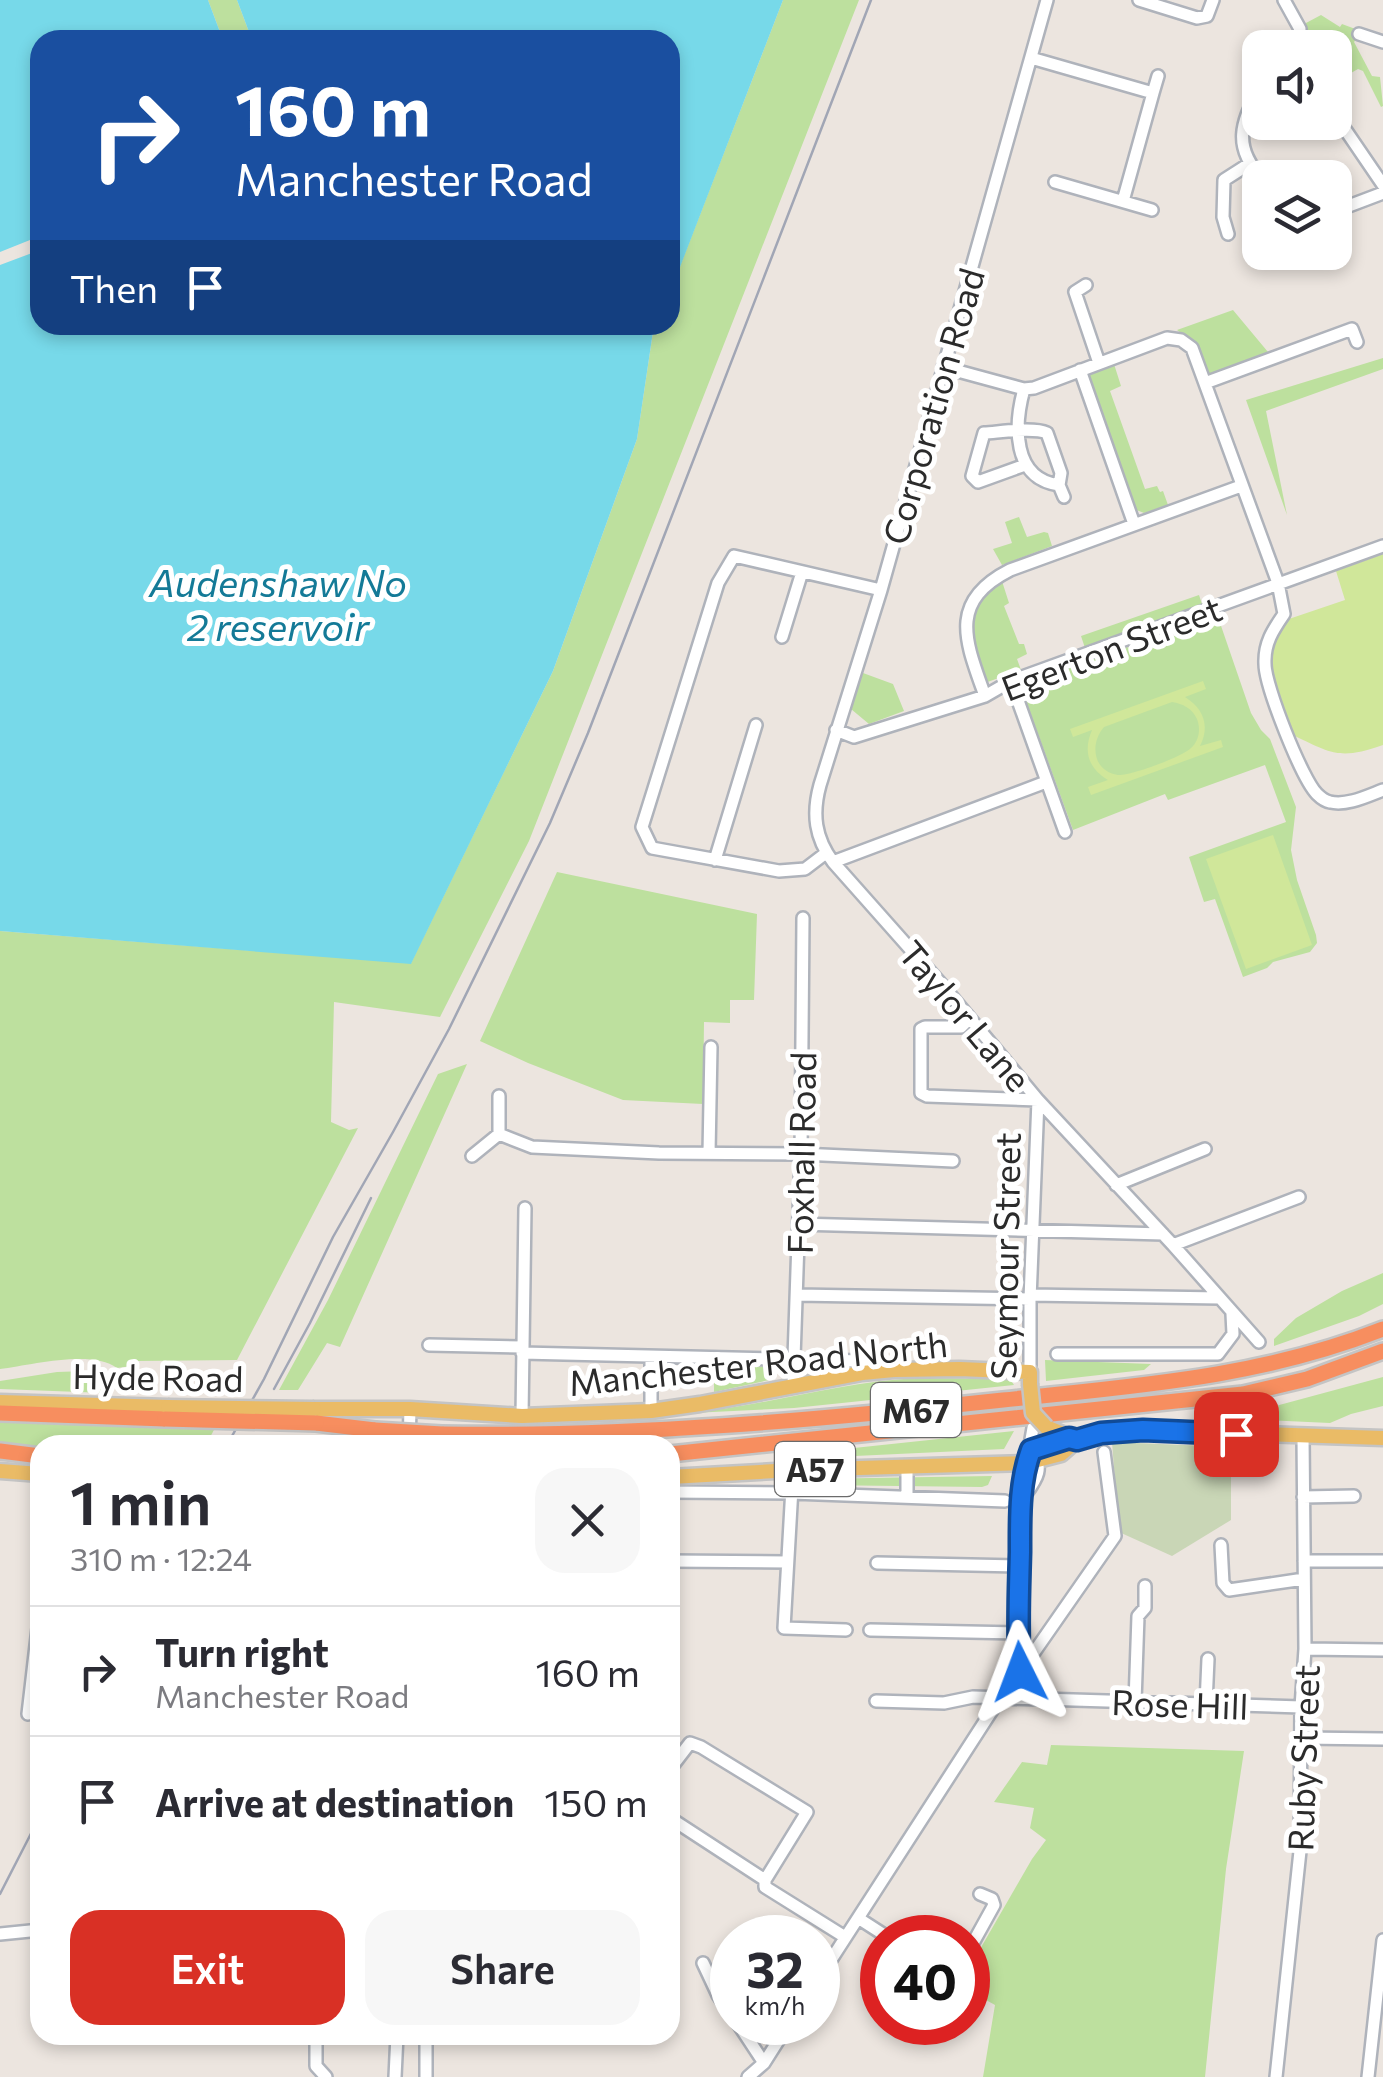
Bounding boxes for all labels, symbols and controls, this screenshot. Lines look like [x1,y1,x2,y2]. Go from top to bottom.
map controls [1242,30,1352,270]
button: sound [1242,30,1352,140]
text: 160 m [235,65,431,150]
icon: right [70,70,200,200]
text: Manchester Road [235,150,593,205]
button: layers [1242,160,1352,270]
icon: arrive [178,260,233,315]
street label: Corporation Road [872,263,992,549]
text: Then [70,264,158,311]
water label: Audenshaw No 2 reservoir [148,558,407,649]
street label: Egerton Street [995,585,1227,709]
street label: Taylor Lane [891,931,1041,1099]
street label: Foxhall Road [777,1051,823,1255]
street label: Seymour Street [980,1132,1028,1380]
street label: Manchester Road North [567,1321,949,1403]
street label: Hyde Road [72,1353,244,1399]
road number: M67 [871,1383,961,1437]
pin [1194,1392,1279,1477]
icon: arrive [1209,1407,1264,1462]
road number: A57 [775,1442,855,1496]
text: 1 min [70,1464,211,1537]
button: close [535,1468,640,1573]
text: 310 m · 12:24 [70,1538,252,1578]
position arrow [968,1620,1072,1724]
text: Turn right [155,1628,329,1675]
icon: right [70,1644,125,1699]
text: 160 m [535,1648,640,1695]
street label: Ruby Street [1277,1664,1327,1852]
text: Manchester Road [155,1675,409,1715]
street label: Rose Hill [1111,1679,1249,1727]
icon: arrive [70,1774,125,1829]
text: Arrive at destination [155,1778,514,1825]
text: 150 m [544,1778,648,1825]
button: Exit [70,1910,345,2025]
button: Share [365,1910,640,2025]
speed limit sign: 40 [860,1915,990,2045]
text: 32 [746,1937,804,1998]
text: km/h [745,1990,805,2020]

